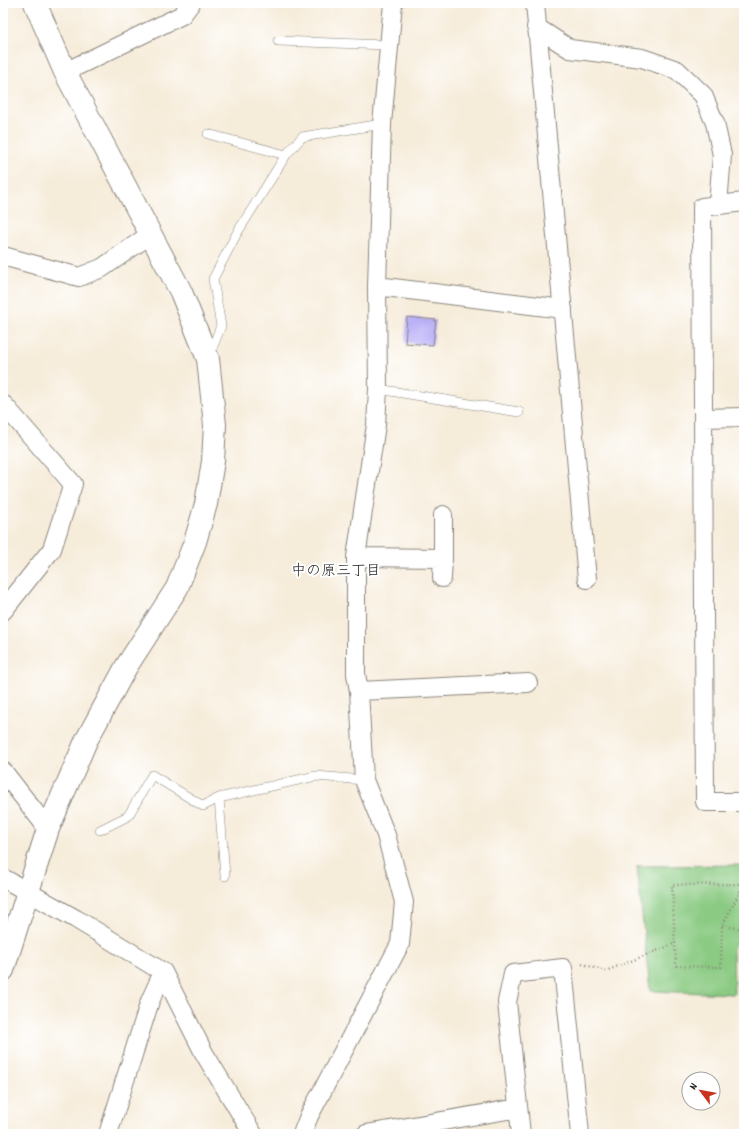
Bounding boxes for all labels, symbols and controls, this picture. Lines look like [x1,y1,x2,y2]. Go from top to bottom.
district label: 中の原三丁目 [291,561,381,583]
north arrow [681,1071,721,1111]
text: N [686,1080,703,1093]

